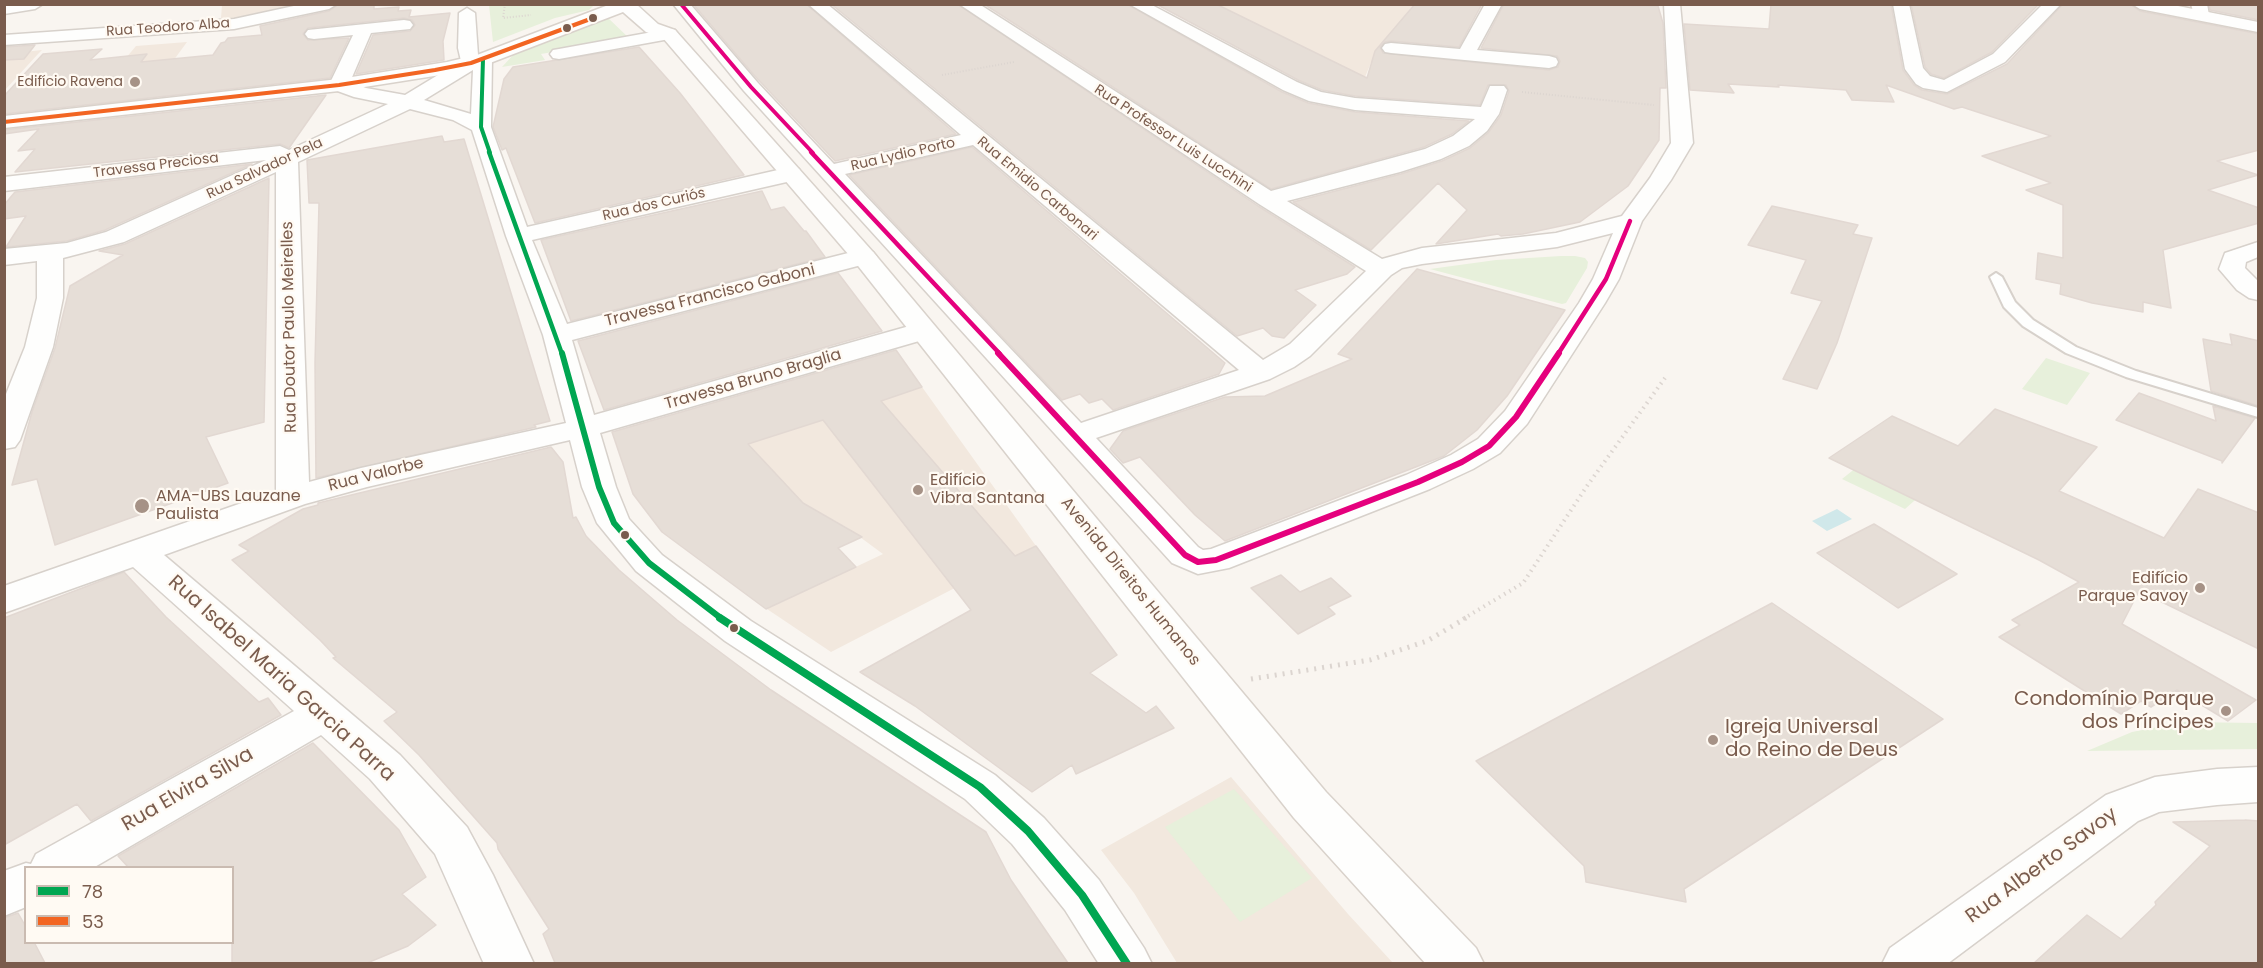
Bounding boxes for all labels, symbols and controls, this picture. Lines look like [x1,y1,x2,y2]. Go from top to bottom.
unlabelled marker [587,12,599,24]
street label: Rua Teodoro Alba [106,15,230,41]
unlabelled marker [561,22,573,34]
place label: Edifício Ravena [17,74,123,90]
marker: Edifício Ravena [128,75,142,89]
street label: Rua Professor Luis Lucchini [1091,82,1255,196]
street label: Rua Emidio Carbonari [973,134,1101,244]
street label: Rua Salvador Pela [204,135,326,203]
street label: Rua Lydio Porto [849,135,957,175]
street label: Travessa Preciosa [92,150,220,182]
street label: Rua dos Curiós [601,185,707,225]
street label: Rua Doutor Paulo Meirelles [279,221,301,433]
street label: Travessa Francisco Gaboni [603,261,817,331]
street label: Travessa Bruno Braglia [662,346,844,414]
street label: Rua Valorbe [326,454,426,496]
place label: Edifício Vibra Santana [930,471,1045,509]
marker: Edifício Vibra Santana [911,483,925,497]
place label: AMA-UBS Lauzane Paulista [156,487,301,525]
street label: Avenida Direitos Humanos [1056,494,1204,670]
marker: AMA-UBS Lauzane Paulista [133,497,151,515]
unlabelled marker [619,529,631,541]
place label: Edifício Parque Savoy [2078,569,2188,607]
street label: Rua Isabel Maria Garcia Parra [163,571,399,787]
marker: Edifício Parque Savoy [2193,581,2207,595]
unlabelled marker [728,622,740,634]
place label: Condomínio Parque dos Príncipes [2014,688,2214,735]
marker: Condomínio Parque dos Príncipes [2219,704,2233,718]
place label: Igreja Universal do Reino de Deus [1725,716,1898,763]
marker: Igreja Universal do Reino de Deus [1706,733,1720,747]
street label: Rua Elvira Silva [118,743,258,837]
street label: Rua Alberto Savoy [1962,803,2122,929]
legend [24,866,234,944]
text: 78 [82,879,103,904]
text: 53 [82,909,104,934]

